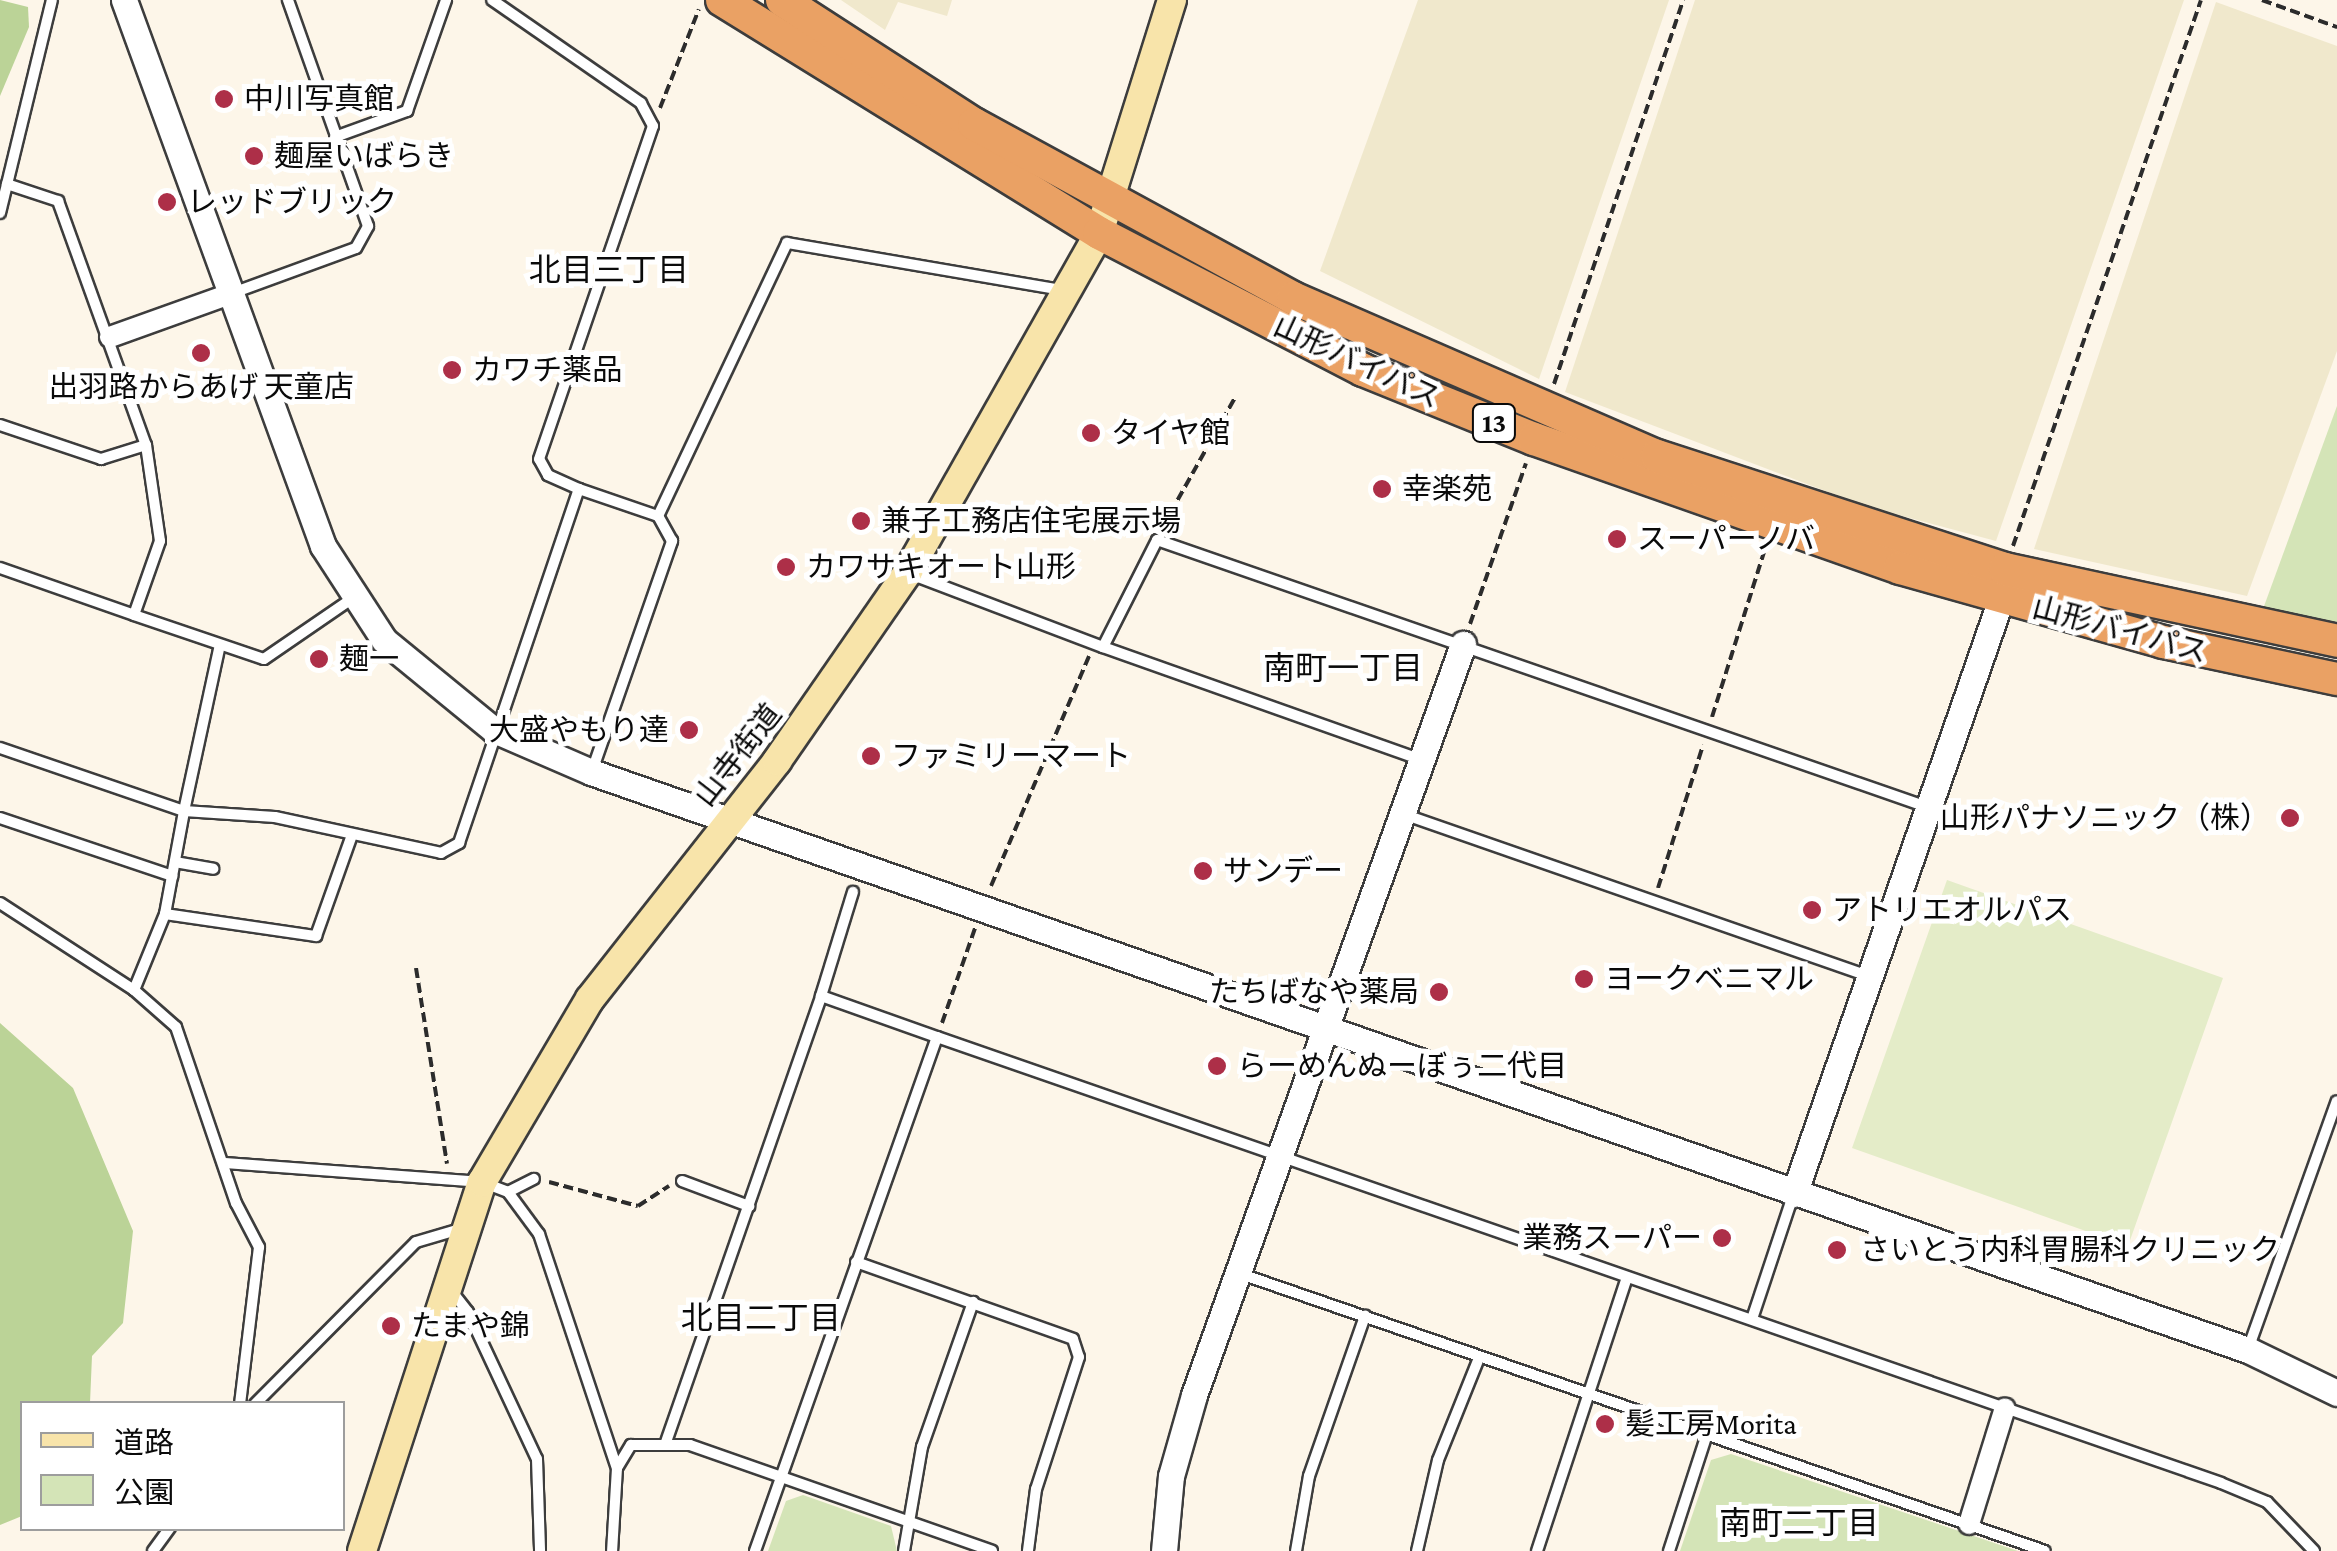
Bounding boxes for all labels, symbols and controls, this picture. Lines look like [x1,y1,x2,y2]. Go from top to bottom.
place label: 中川写真館 [244,81,394,117]
marker: 中川写真館 [213,88,235,110]
place label: 麺屋いばらき [274,138,454,174]
marker: 麺屋いばらき [243,145,265,167]
place label: レッドブリック [187,184,397,220]
marker: レッドブリック [156,191,178,213]
district label: 北目三丁目 [529,251,689,289]
street label: 山形バイパス [1268,308,1446,416]
marker: 出羽路からあげ 天童店 [190,342,212,364]
place label: カワチ薬品 [472,352,622,388]
marker: カワチ薬品 [441,359,463,381]
place label: 出羽路からあげ 天童店 [48,369,354,405]
road number: 13 [1472,400,1516,446]
place label: タイヤ館 [1111,415,1231,451]
marker: タイヤ館 [1080,422,1102,444]
place label: 幸楽苑 [1402,471,1492,507]
marker: 幸楽苑 [1371,478,1393,500]
place label: 兼子工務店住宅展示場 [881,503,1181,539]
marker: 兼子工務店住宅展示場 [850,510,872,532]
place label: スーパーノバ [1637,521,1817,557]
marker: スーパーノバ [1606,528,1628,550]
place label: カワサキオート山形 [806,549,1076,585]
marker: カワサキオート山形 [775,556,797,578]
street label: 山形バイパス [2028,589,2212,671]
place label: 麺一 [339,641,399,677]
marker: 麺一 [308,648,330,670]
district label: 南町一丁目 [1263,649,1423,687]
street label: 山寺街道 [687,697,789,813]
place label: 大盛やもり達 [489,712,669,748]
marker: 大盛やもり達 [678,719,700,741]
place label: ファミリーマート [891,738,1131,774]
marker: ファミリーマート [860,745,882,767]
place label: 山形パナソニック（株） [1940,800,2270,836]
marker: 山形パナソニック（株） [2279,807,2301,829]
place label: サンデー [1223,853,1343,889]
marker: サンデー [1192,860,1214,882]
place label: アトリエオルパス [1832,892,2072,928]
marker: アトリエオルパス [1801,899,1823,921]
place label: ヨークベニマル [1604,961,1814,997]
marker: ヨークベニマル [1573,968,1595,990]
place label: たちばなや薬局 [1209,974,1419,1010]
marker: たちばなや薬局 [1428,981,1450,1003]
place label: らーめんぬーぼぅ二代目 [1237,1048,1567,1084]
marker: らーめんぬーぼぅ二代目 [1206,1055,1228,1077]
place label: 業務スーパー [1522,1220,1702,1256]
marker: 業務スーパー [1711,1227,1733,1249]
place label: さいとう内科胃腸科クリニック [1860,1232,2280,1268]
marker: さいとう内科胃腸科クリニック [1824,1237,1850,1263]
district label: 北目二丁目 [681,1299,841,1337]
place label: たまや錦 [411,1308,531,1344]
marker: たまや錦 [380,1315,402,1337]
legend [20,1401,345,1531]
place label: 髪工房Morita [1625,1406,1797,1442]
marker: 髪工房Morita [1594,1413,1616,1435]
text: 道路 [114,1426,174,1459]
text: 公園 [114,1476,174,1509]
district label: 南町二丁目 [1719,1504,1879,1542]

